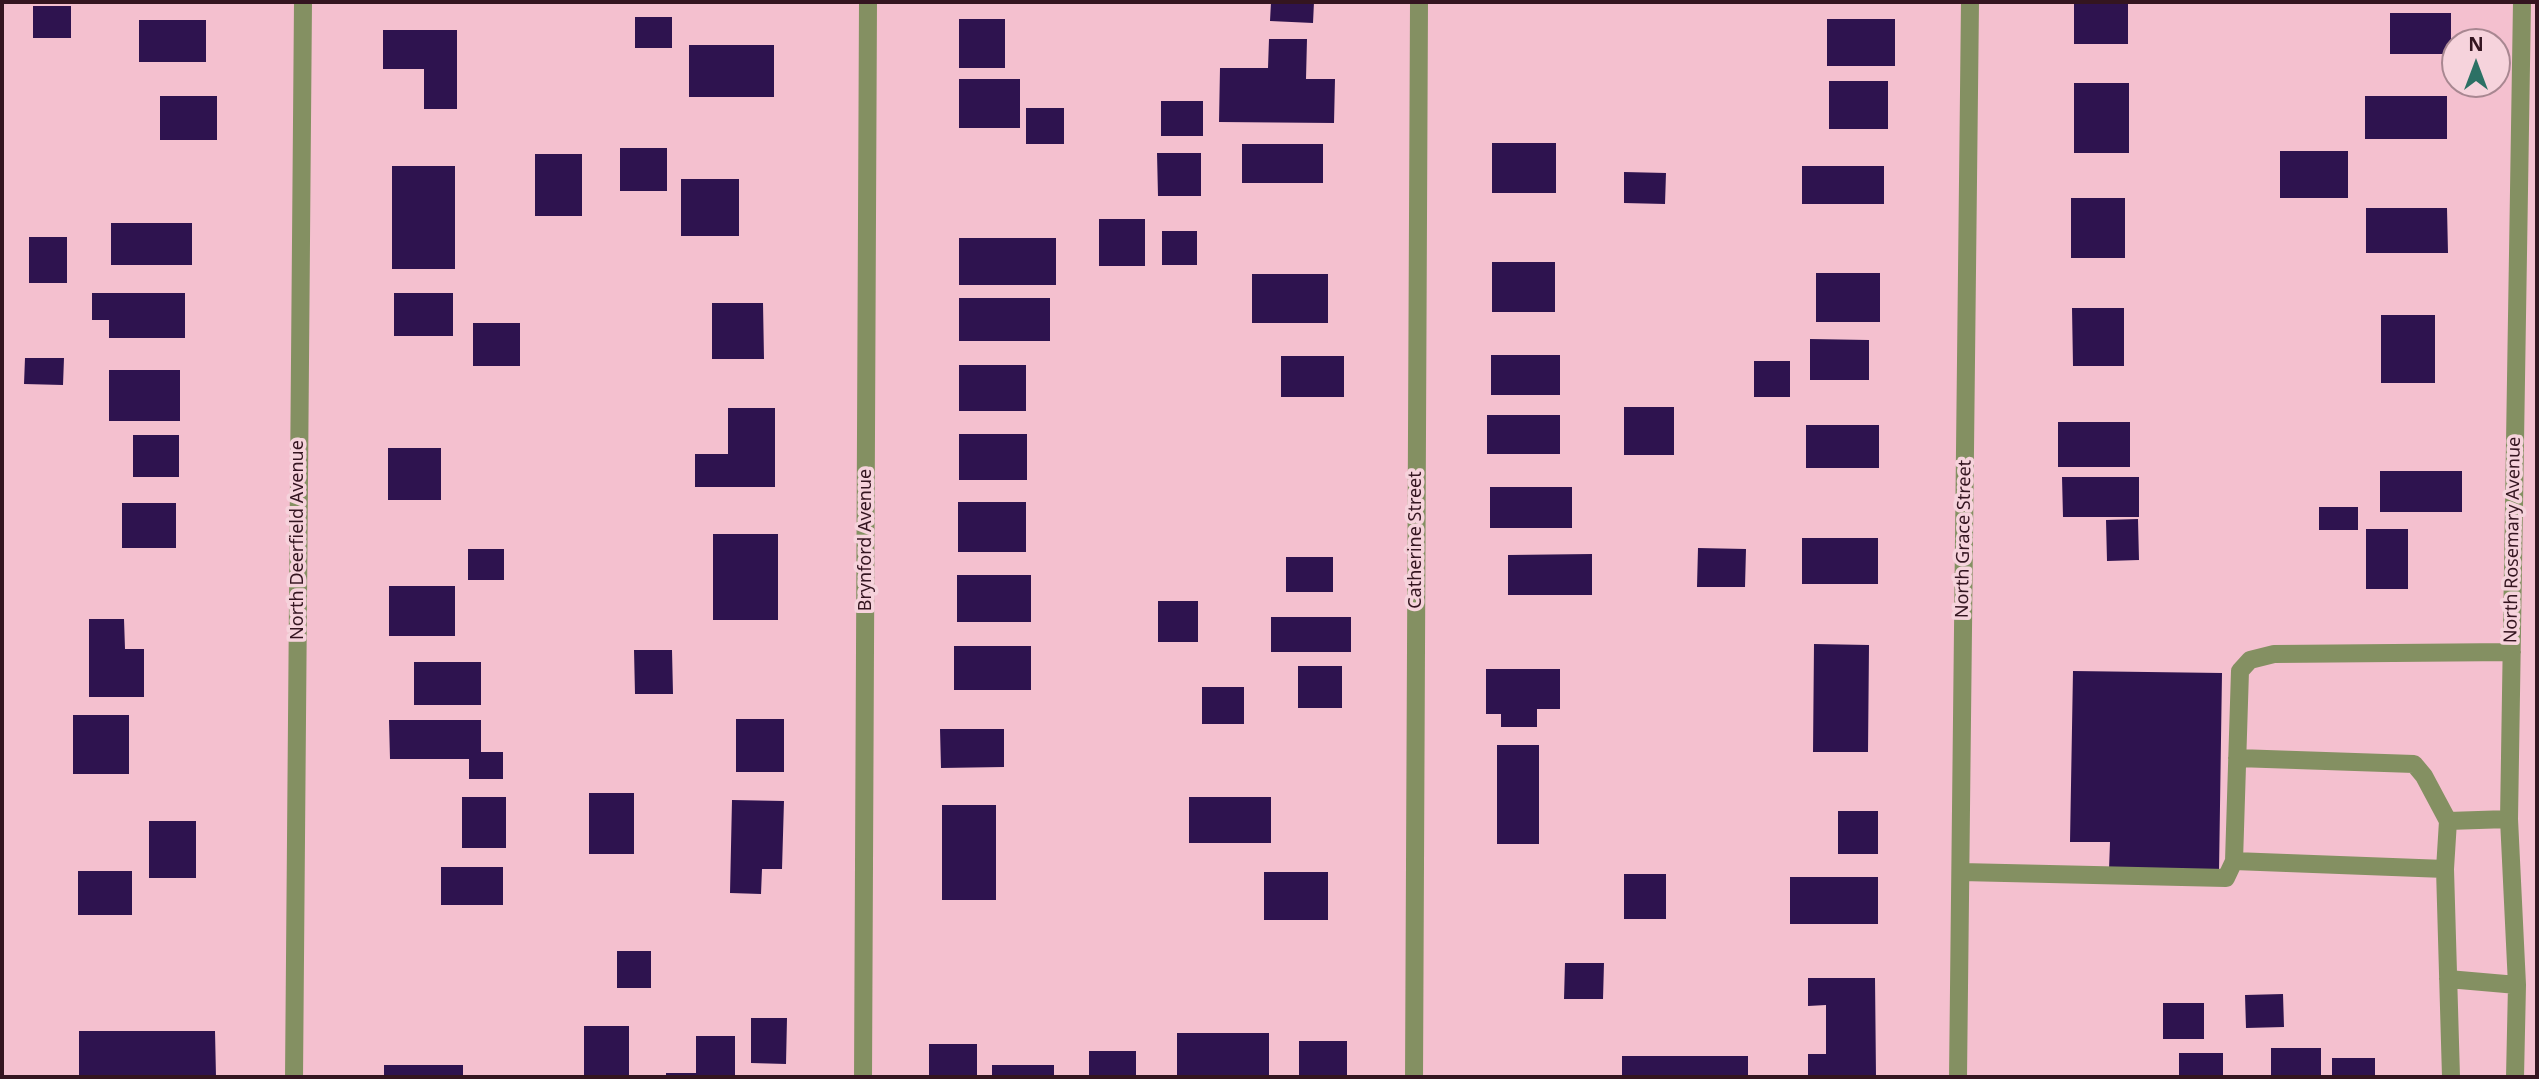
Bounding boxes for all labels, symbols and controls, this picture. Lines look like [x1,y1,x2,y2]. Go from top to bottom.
north arrow [2441,28,2511,98]
text: N [2468,31,2484,57]
street label: North Rosemary Avenue [2500,437,2526,643]
street label: North Deerfield Avenue [287,440,309,640]
street label: North Grace Street [1952,460,1976,618]
street label: Brynford Avenue [855,469,877,611]
street label: Catherine Street [1405,471,1427,609]

